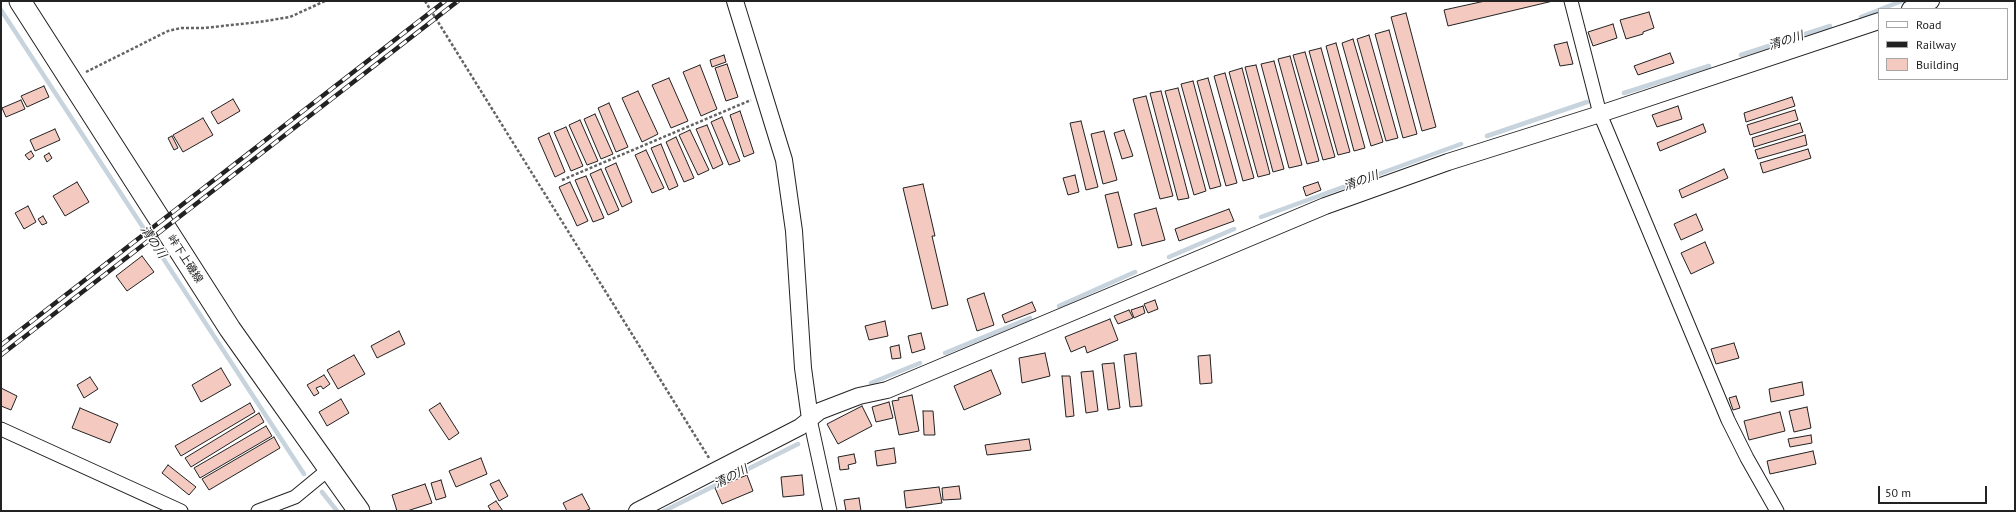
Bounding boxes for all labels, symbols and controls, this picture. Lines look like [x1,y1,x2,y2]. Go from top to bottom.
legend [1878,8,2008,80]
text: Road [1916,17,1941,32]
water label: 清の川 [1767,29,1805,53]
text: Railway [1916,37,1956,52]
text: Building [1916,57,1959,72]
water label: 清の川 [1342,168,1380,194]
water label: 清の川 [137,223,169,261]
street label: 峠下上磯線 [164,232,206,286]
water label: 清の川 [712,462,750,492]
scale bar [1880,478,1989,504]
text: 50 m [1885,485,1911,500]

